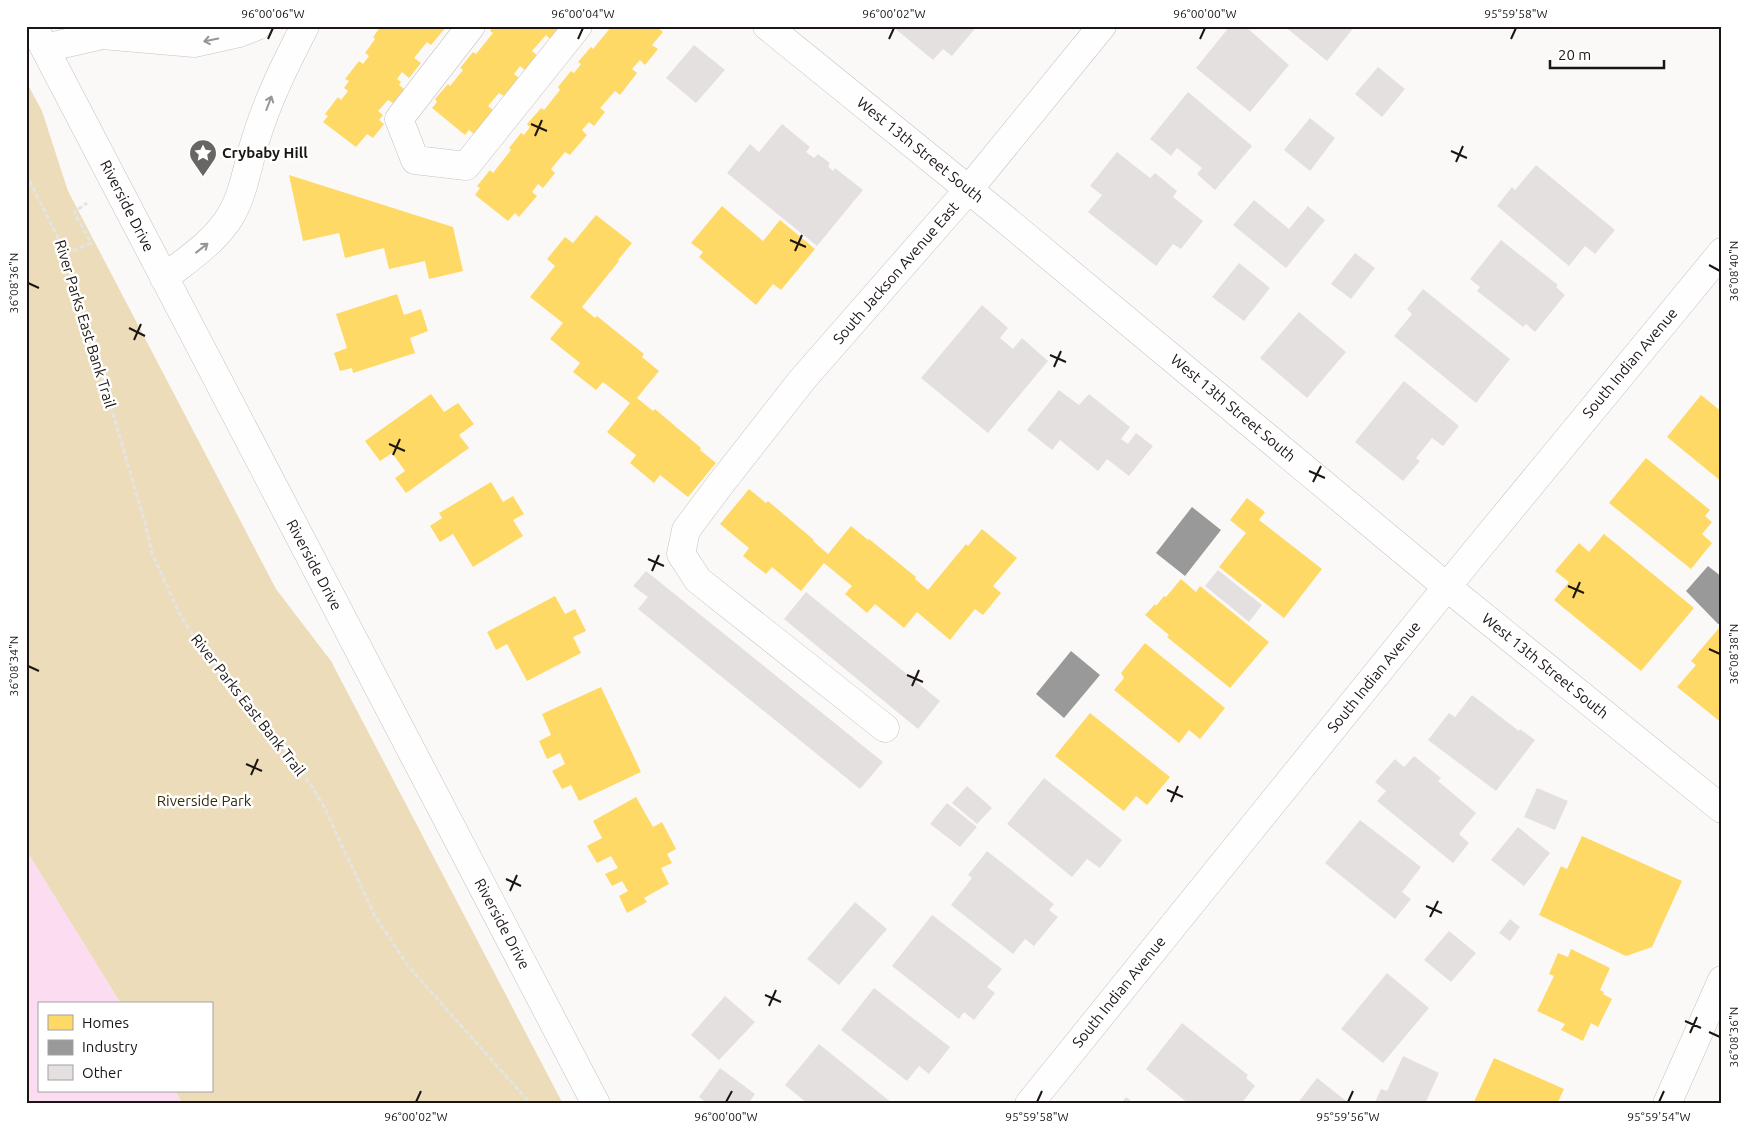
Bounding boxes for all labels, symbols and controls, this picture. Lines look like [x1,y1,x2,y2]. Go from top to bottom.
text: 96°00'06"W [241,7,305,20]
text: 96°00'04"W [551,7,615,20]
text: 96°00'02"W [862,7,926,20]
text: 96°00'00"W [1173,7,1237,20]
text: 95°59'58"W [1484,7,1548,20]
one-way arrow [203,36,219,45]
scale bar [1550,38,1664,70]
text: 20 m [1558,46,1591,63]
street label: West 13th Street South [854,93,987,206]
one-way arrow [265,96,274,111]
place icon: Crybaby Hill [188,138,218,177]
place label: Crybaby Hill [222,144,308,161]
street label: Riverside Drive [97,157,158,254]
street label: South Jackson Avenue East [829,198,962,347]
street label: River Parks East Bank Trail [52,238,119,410]
text: 36°08'40"N [1727,241,1740,301]
one-way arrow [195,243,209,253]
text: 36°08'36"N [7,253,20,313]
street label: South Indian Avenue [1579,304,1681,421]
street label: West 13th Street South [1168,350,1299,465]
street label: Riverside Drive [283,516,346,613]
street label: West 13th Street South [1479,609,1612,722]
street label: South Indian Avenue [1324,618,1424,736]
text: 36°08'38"N [1727,624,1740,684]
street label: River Parks East Bank Trail [188,631,309,779]
text: 36°08'34"N [7,636,20,696]
park label: Riverside Park [157,792,252,809]
street label: Riverside Drive [471,875,534,972]
street label: South Indian Avenue [1069,933,1169,1051]
legend [38,1002,212,1092]
text: 36°08'36"N [1727,1007,1740,1067]
text: Homes [82,1014,129,1031]
text: Industry [82,1038,137,1055]
text: Other [82,1064,122,1081]
text: 96°00'02"W [384,1110,448,1123]
text: 96°00'00"W [694,1110,758,1123]
text: 95°59'58"W [1005,1110,1069,1123]
text: 95°59'56"W [1316,1110,1380,1123]
text: 95°59'54"W [1627,1110,1691,1123]

